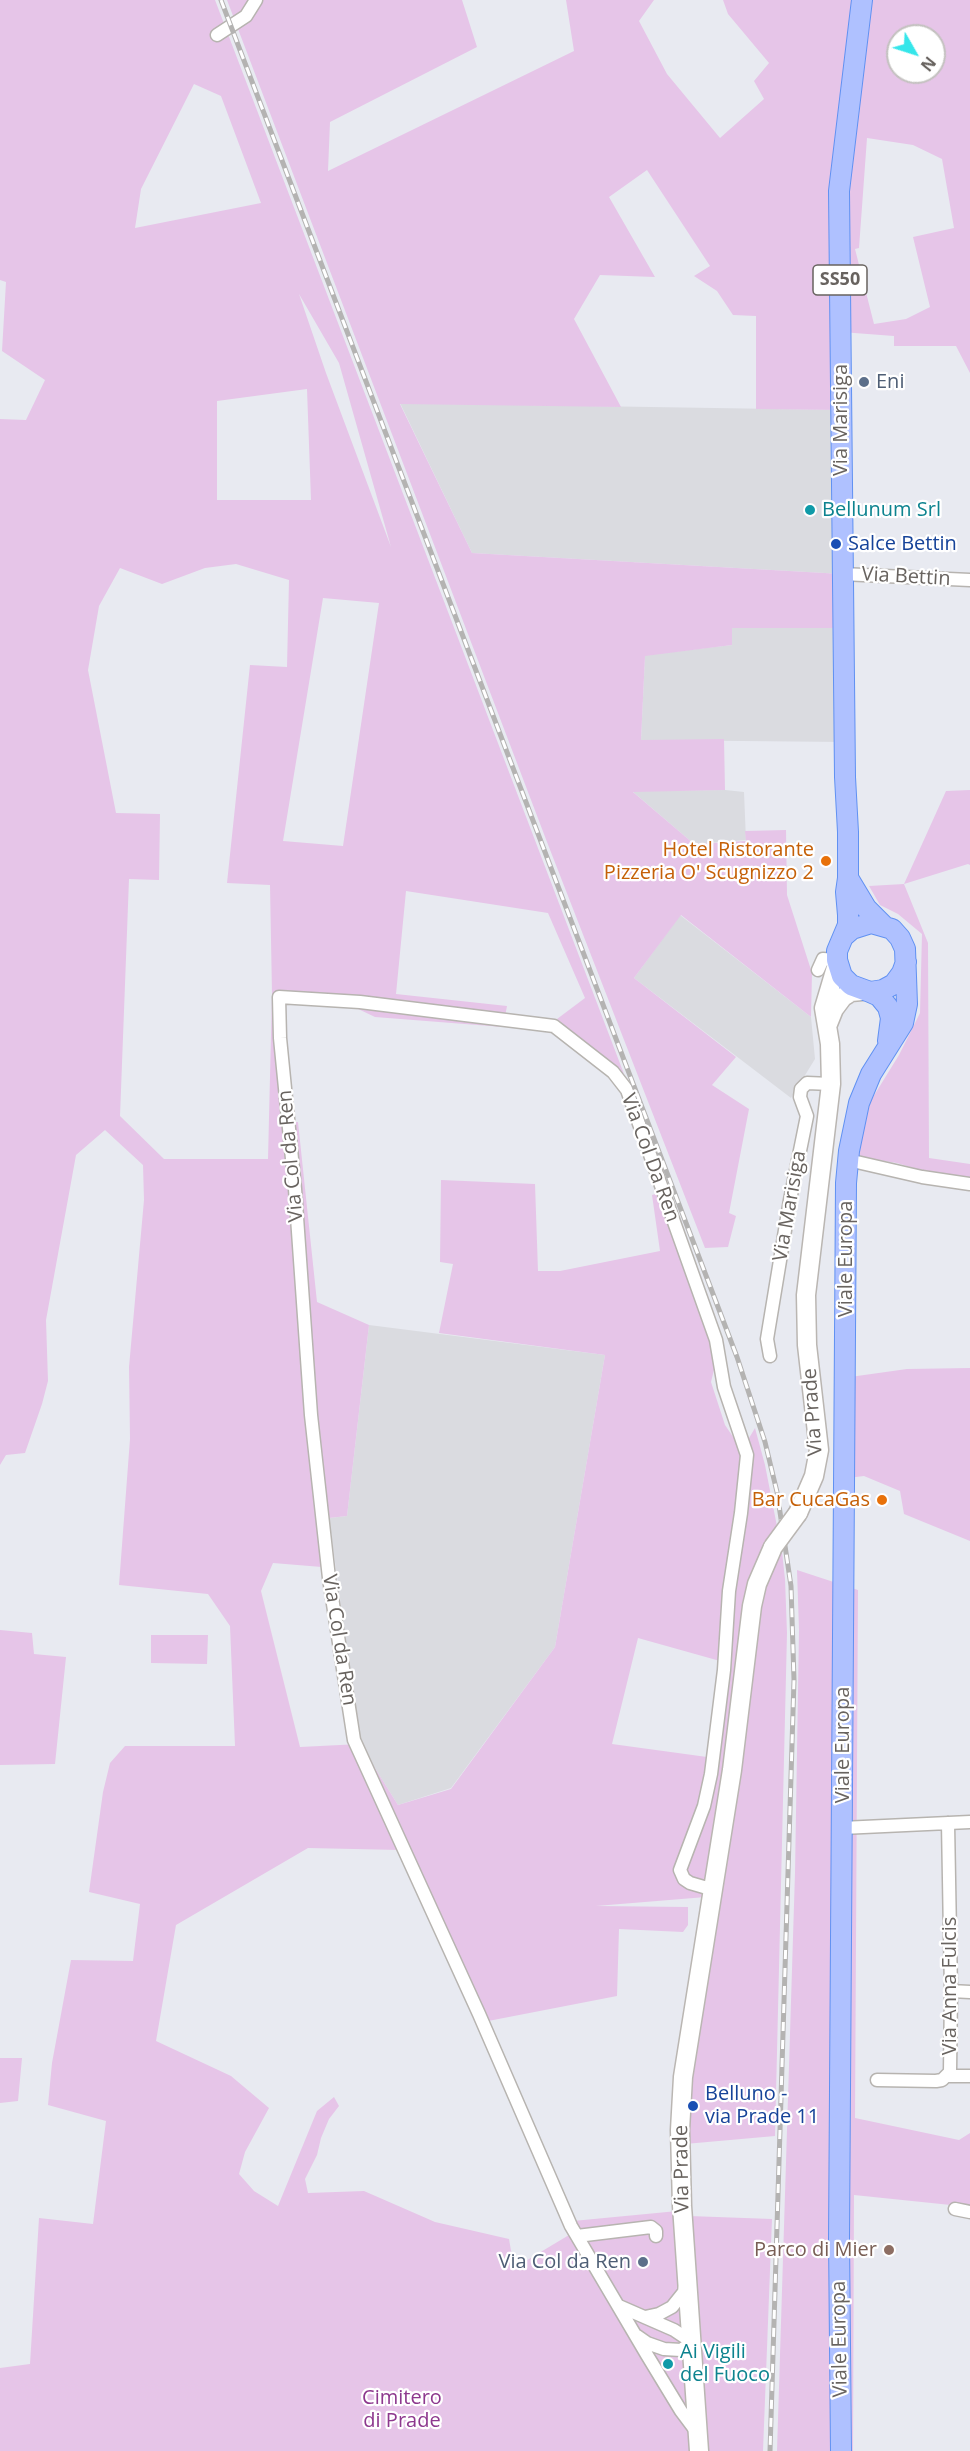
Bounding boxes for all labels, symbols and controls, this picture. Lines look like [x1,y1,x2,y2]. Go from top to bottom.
north arrow [886,24,946,84]
text: N [916,52,941,76]
road number: SS50 [813,265,867,295]
street label: Via Marisiga [829,364,853,476]
place label: Eni [876,370,904,394]
marker: Eni [857,375,871,389]
place label: Bellunum Srl [822,498,941,522]
marker: Bellunum Srl [803,503,817,517]
place label: Salce Bettin [848,532,957,556]
marker: Salce Bettin [829,537,843,551]
street label: Via Bettin [861,563,951,591]
place label: Hotel Ristorante Pizzeria O' Scugnizzo 2 [604,838,814,885]
marker: Hotel Ristorante Pizzeria O' Scugnizzo 2 [819,854,833,868]
street label: Via Col da Ren [273,1089,309,1223]
street label: Via Col Da Ren [616,1091,684,1225]
street label: Via Marisiga [768,1149,812,1263]
street label: Viale Europa [834,1201,858,1317]
street label: Via Prade [798,1367,828,1457]
place label: Bar CucaGas [752,1488,870,1512]
marker: Bar CucaGas [875,1493,889,1507]
street label: Via Col da Ren [317,1573,361,1707]
street label: Viale Europa [831,1687,855,1803]
street label: Via Anna Fulcis [938,1917,962,2055]
place label: Belluno - via Prade 11 [705,2082,819,2129]
marker: Belluno - via Prade 11 [686,2099,700,2113]
street label: Via Prade [669,2125,695,2213]
place label: Parco di Mier [754,2238,877,2262]
marker: Parco di Mier [882,2243,896,2257]
place label: Via Col da Ren [498,2250,631,2274]
marker: Via Col da Ren [636,2255,650,2269]
street label: Viale Europa [827,2281,853,2397]
place label: Ai Vigili del Fuoco [680,2340,770,2387]
marker: Ai Vigili del Fuoco [661,2357,675,2371]
park label: Cimitero di Prade [362,2386,442,2433]

